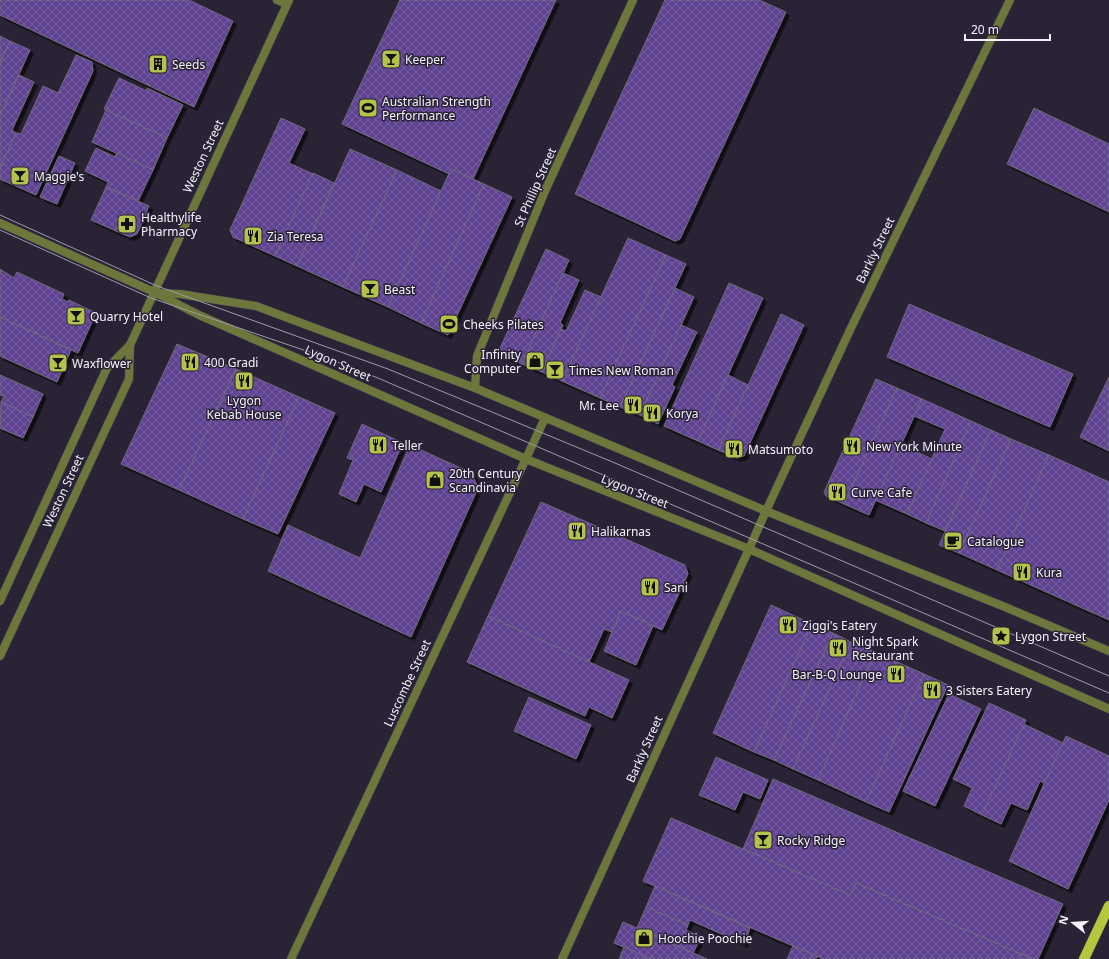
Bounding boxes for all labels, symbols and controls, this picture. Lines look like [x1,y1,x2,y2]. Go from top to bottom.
scale bar [965,16,1050,42]
text: 20 m [971,21,999,38]
bar icon: Keeper [380,48,402,70]
place label: Keeper [405,51,445,68]
building icon: Seeds [147,53,169,75]
place label: Seeds [172,56,206,73]
place label: Australian Strength Performance [382,93,491,124]
sports icon: Australian Strength Performance [357,97,379,119]
street label: Weston Street [179,116,228,195]
street label: St Phillip Street [510,144,560,229]
bar icon: Maggie's [9,165,31,187]
place label: Maggie's [34,168,84,185]
place label: Healthylife Pharmacy [141,209,202,240]
pharmacy icon: Healthylife Pharmacy [116,213,138,235]
street label: Barkly Street [852,213,899,286]
restaurant icon: Zia Teresa [242,225,264,247]
place label: Zia Teresa [267,228,323,245]
bar icon: Beast [359,278,381,300]
place label: Beast [384,281,416,298]
bar icon: Quarry Hotel [65,305,87,327]
place label: Quarry Hotel [90,308,163,325]
sports icon: Cheeks Pilates [438,313,460,335]
place label: Cheeks Pilates [463,316,544,333]
street label: Lygon Street [302,341,375,385]
place label: Infinity Computer [464,346,522,377]
shop icon: Infinity Computer [524,350,546,372]
restaurant icon: 400 Gradi [179,351,201,373]
bar icon: Waxflower [47,352,69,374]
place label: 400 Gradi [204,354,258,371]
place label: Waxflower [72,355,131,372]
bar icon: Times New Roman [544,359,566,381]
place label: Times New Roman [569,362,674,379]
restaurant icon: Lygon Kebab House [233,370,255,392]
place label: Lygon Kebab House [207,392,282,423]
restaurant icon: Mr. Lee [622,394,644,416]
place label: Mr. Lee [579,397,619,414]
restaurant icon: Korya [641,402,663,424]
place label: Korya [666,405,699,422]
restaurant icon: Teller [367,434,389,456]
restaurant icon: New York Minute [841,435,863,457]
place label: Teller [392,437,423,454]
restaurant icon: Matsumoto [723,438,745,460]
place label: New York Minute [866,438,962,455]
place label: Matsumoto [748,441,813,458]
street label: Weston Street [39,451,88,530]
place label: 20th Century Scandinavia [449,465,523,496]
shop icon: 20th Century Scandinavia [424,469,446,491]
street label: Lygon Street [599,470,672,512]
restaurant icon: Curve Cafe [826,481,848,503]
place label: Curve Cafe [851,484,912,501]
restaurant icon: Halikarnas [566,520,588,542]
place label: Halikarnas [591,523,651,540]
cafe icon: Catalogue [942,530,964,552]
place label: Catalogue [967,533,1025,550]
restaurant icon: Kura [1011,561,1033,583]
place label: Kura [1036,564,1062,581]
restaurant icon: Sani [639,576,661,598]
place label: Sani [664,579,688,596]
restaurant icon: Ziggi's Eatery [777,614,799,636]
place label: Ziggi's Eatery [802,617,877,634]
place icon: Lygon Street [990,625,1012,647]
place label: Lygon Street [1015,628,1087,645]
place label: Night Spark Restaurant [852,633,919,664]
street label: Luscombe Street [379,636,435,729]
restaurant icon: Night Spark Restaurant [827,637,849,659]
restaurant icon: Bar-B-Q Lounge [885,663,907,685]
place label: Bar-B-Q Lounge [792,666,882,683]
restaurant icon: 3 Sisters Eatery [921,679,943,701]
place label: 3 Sisters Eatery [946,682,1033,699]
street label: Barkly Street [622,712,667,785]
bar icon: Rocky Ridge [752,829,774,851]
place label: Rocky Ridge [777,832,845,849]
north arrow [1053,903,1093,943]
text: N [1054,913,1071,926]
shop icon: Hoochie Poochie [633,927,655,949]
place label: Hoochie Poochie [658,930,753,947]

